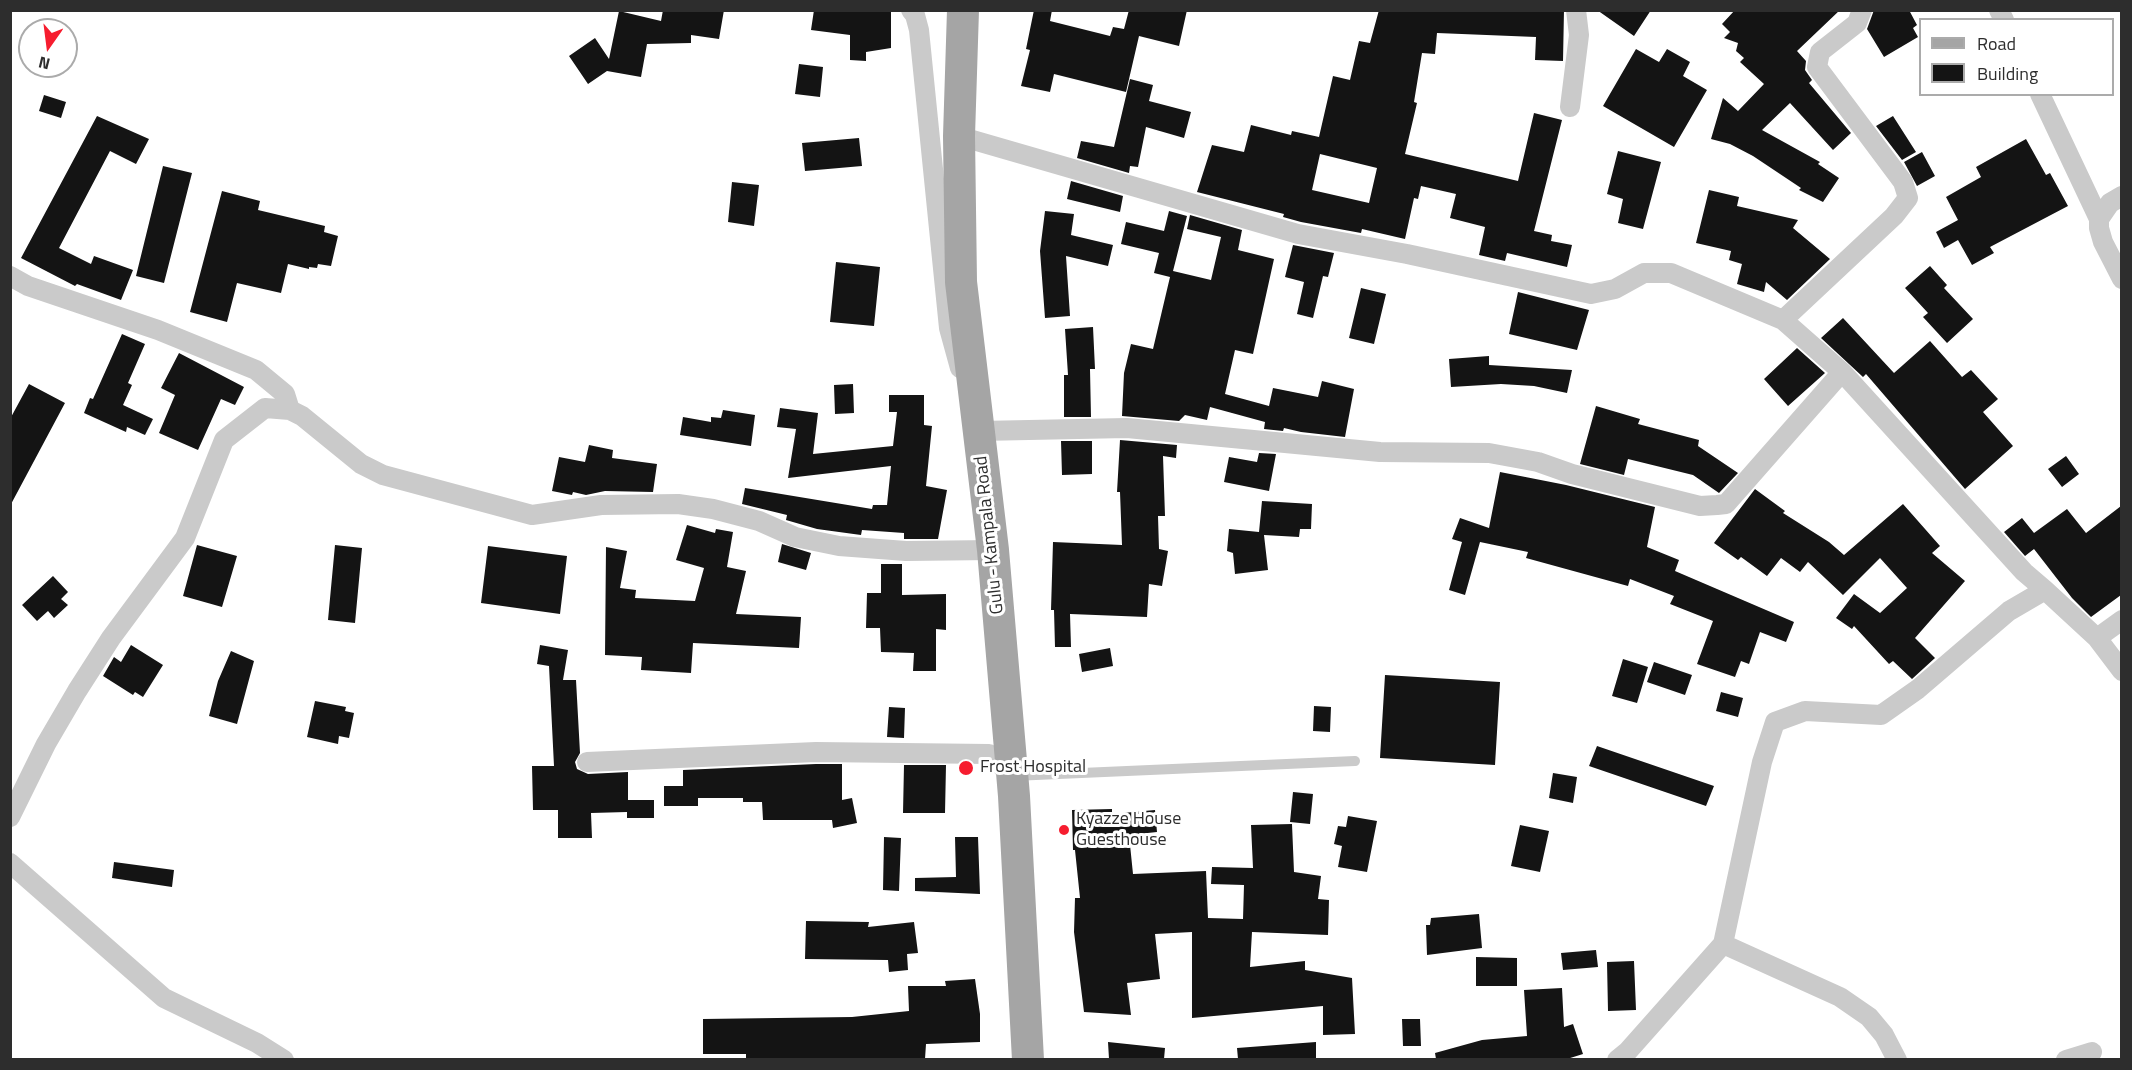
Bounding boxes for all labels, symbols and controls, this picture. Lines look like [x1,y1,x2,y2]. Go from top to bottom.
north arrow [18,18,78,78]
legend [1919,18,2114,96]
text: Road [1977,30,2016,57]
text: N [36,51,52,77]
text: Building [1977,60,2038,87]
street label: Gulu - Kampala Road [971,455,1009,615]
place label: Frost Hospital [980,757,1086,779]
marker: Frost Hospital [957,759,975,777]
place label: Kyazze House Guesthouse [1076,809,1181,852]
marker: Kyazze House Guesthouse [1057,823,1071,837]

